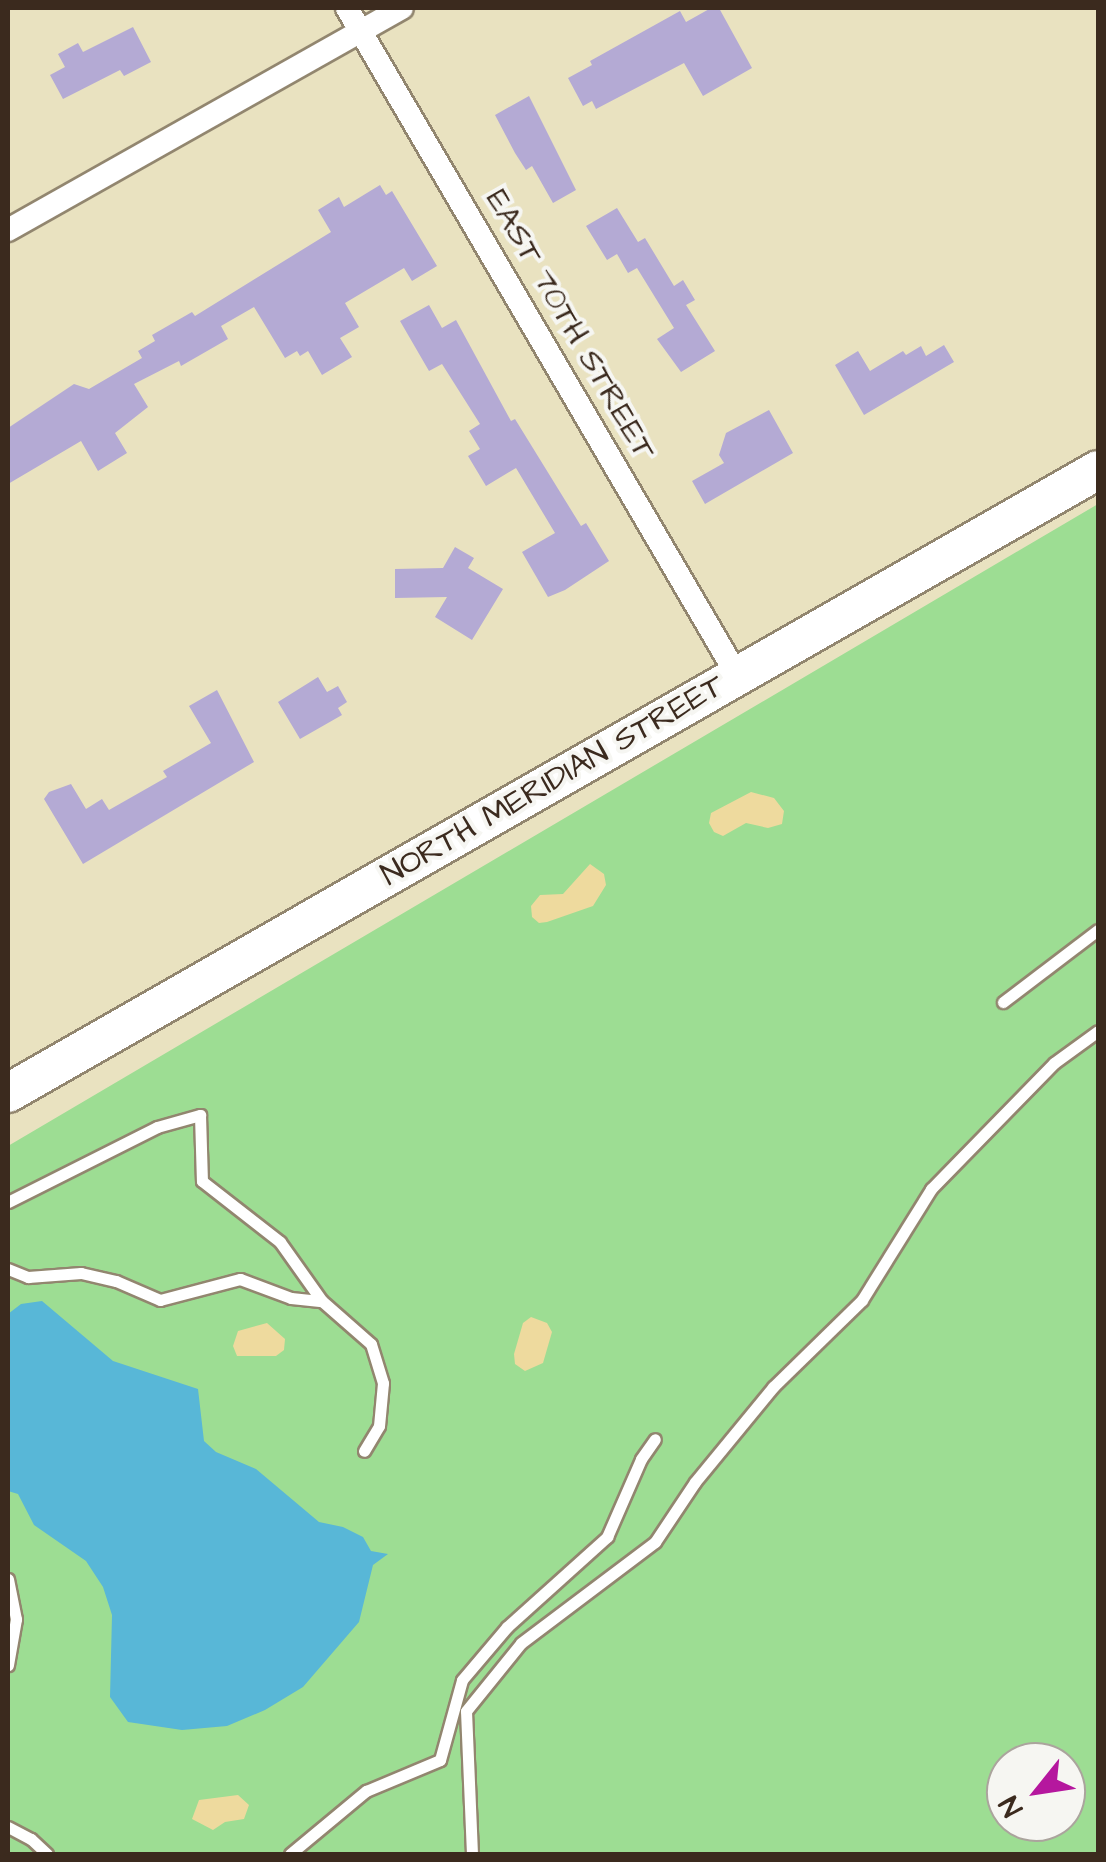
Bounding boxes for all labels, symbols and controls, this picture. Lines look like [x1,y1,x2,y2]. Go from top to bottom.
street label: EAST 70TH STREET [477,183,663,467]
street label: NORTH MERIDIAN STREET [375,667,731,895]
north arrow [986,1742,1086,1842]
text: N [990,1789,1033,1824]

